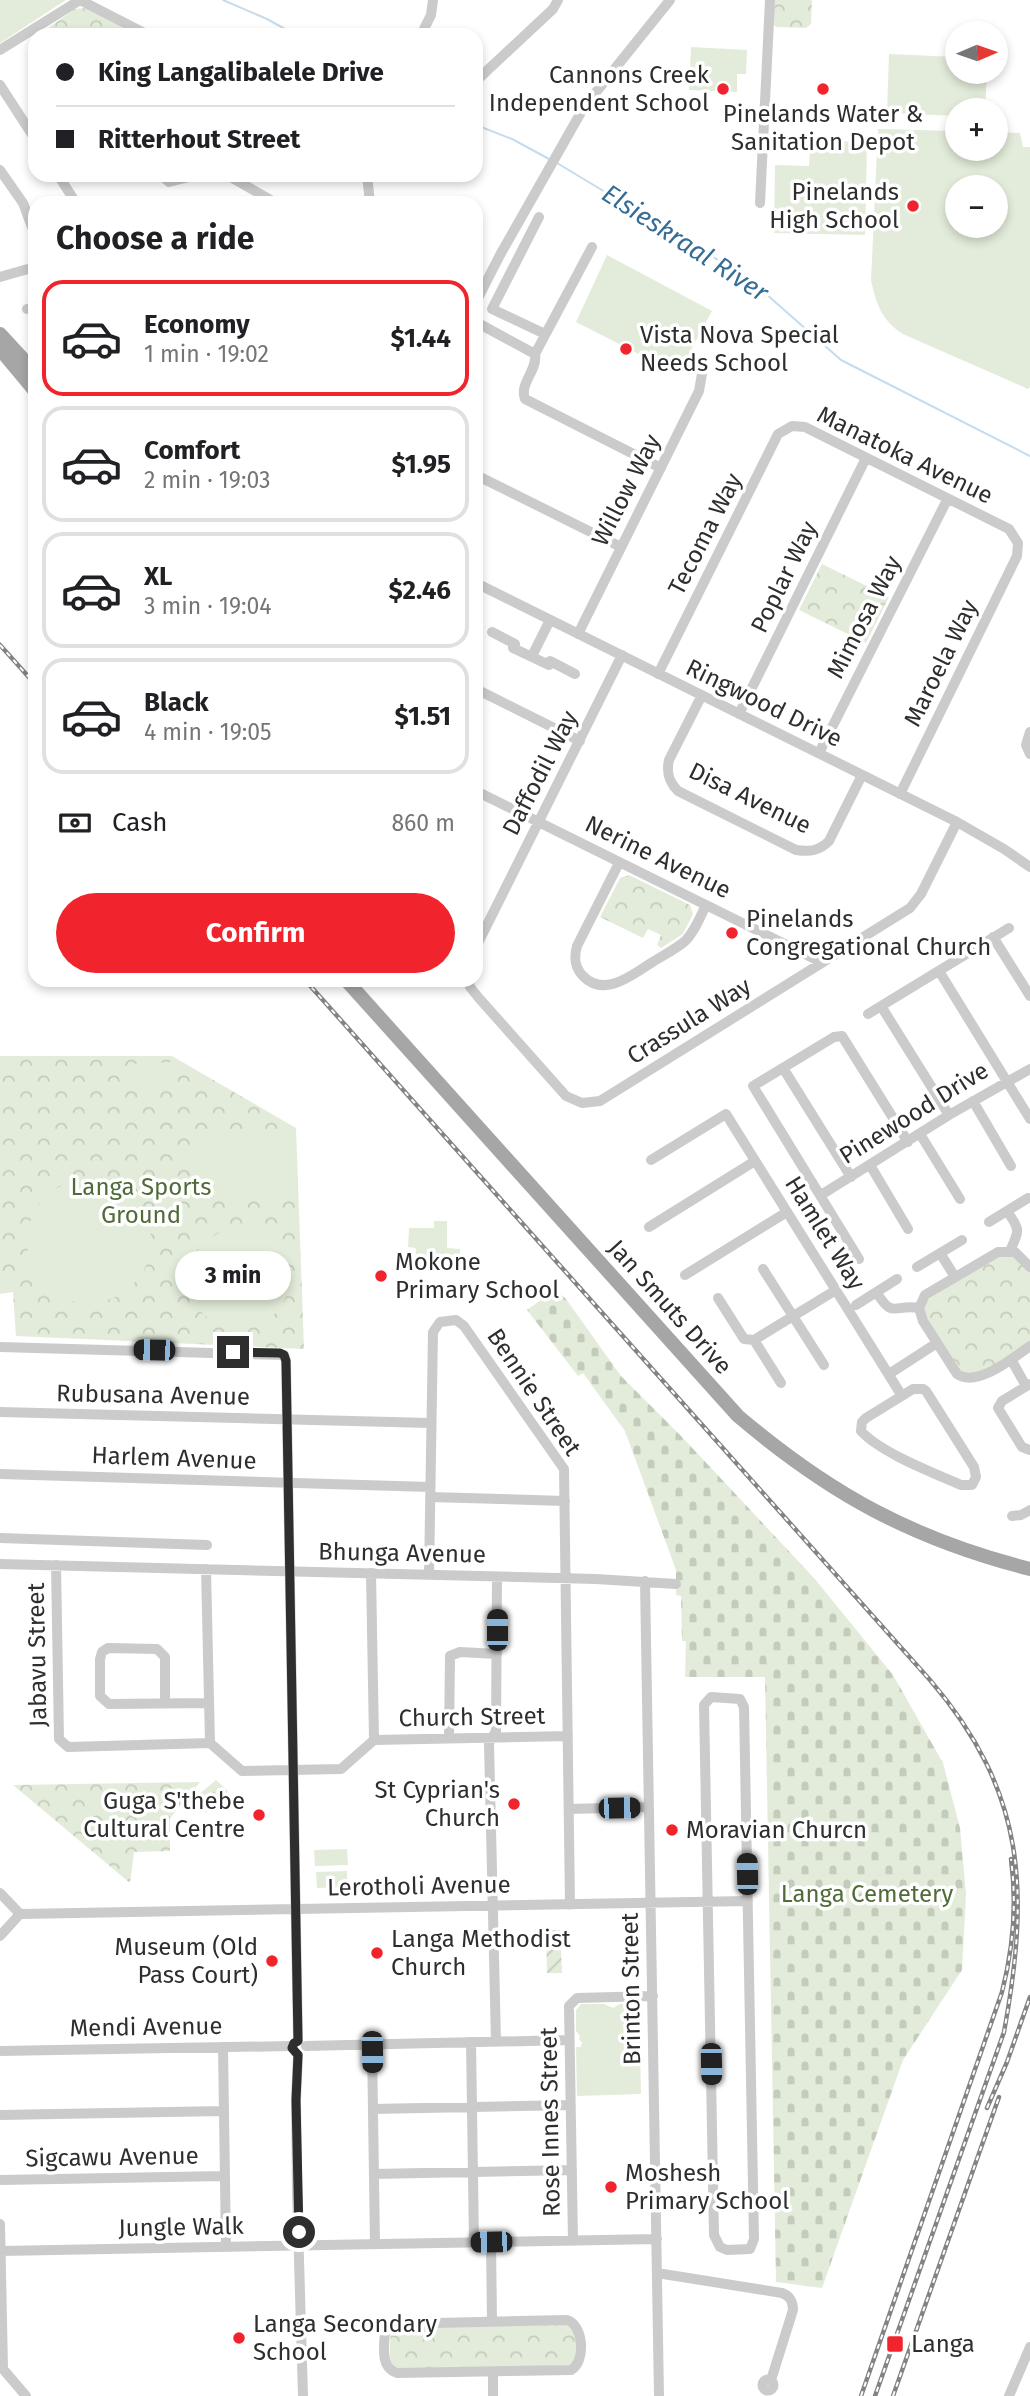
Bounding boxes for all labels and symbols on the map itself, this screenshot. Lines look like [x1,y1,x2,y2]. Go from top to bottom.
north arrow [945,21,1008,84]
place label: Cannons Creek Independent School [489,61,710,117]
marker: Cannons Creek Independent School [715,81,731,97]
marker: Pinelands Water & Sanitation Depot [815,81,831,97]
place label: Pinelands Water & Sanitation Depot [723,100,923,156]
water label: Elsieskraal River [596,178,775,309]
place label: Pinelands High School [769,178,899,234]
marker: Pinelands High School [905,198,921,214]
place label: Vista Nova Special Needs School [640,321,839,377]
marker: Vista Nova Special Needs School [618,341,634,357]
street label: Manatoka Avenue [813,400,997,510]
street label: Willow Way [586,429,666,551]
street label: Tecoma Way [662,468,748,600]
street label: Poplar Way [745,516,823,637]
street label: Mimosa Way [821,551,907,683]
street label: Maroela Way [898,595,984,731]
street label: Ringwood Drive [681,653,847,753]
street label: Daffodil Way [497,706,583,840]
street label: Disa Avenue [684,756,816,840]
street label: Nerine Avenue [581,810,735,904]
place label: Pinelands Congregational Church [746,905,991,961]
marker: Pinelands Congregational Church [724,925,740,941]
street label: Crassula Way [622,972,756,1070]
street label: Pinewood Drive [834,1056,994,1170]
street label: Hamlet Way [779,1171,871,1295]
park label: Langa Sports Ground [71,1173,211,1229]
street label: Jan Smuts Drive [602,1234,738,1380]
place label: Mokone Primary School [395,1248,559,1304]
callout: 3 min [175,1250,291,1300]
marker: Mokone Primary School [373,1268,389,1284]
street label: Bennie Street [481,1323,587,1461]
route end [217,1336,249,1368]
car [133,1339,176,1361]
street label: Rubusana Avenue [56,1379,250,1411]
street label: Harlem Avenue [91,1441,257,1475]
street label: Bhunga Avenue [318,1538,486,1568]
street label: Jabavu Street [22,1582,52,1727]
car [487,1609,508,1651]
street label: Church Street [398,1702,546,1732]
place label: St Cyprian's Church [374,1776,500,1832]
place label: Guga S'thebe Cultural Centre [83,1787,245,1843]
marker: St Cyprian's Church [506,1796,522,1812]
car [598,1797,641,1819]
marker: Guga S'thebe Cultural Centre [251,1807,267,1823]
place label: Moravian Churcn [686,1816,867,1844]
marker: Moravian Churcn [664,1822,680,1838]
car [737,1853,758,1895]
street label: Lerotholi Avenue [327,1870,511,1902]
park label: Langa Cemetery [781,1880,953,1908]
street label: Brinton Street [616,1912,646,2066]
place label: Langa Methodist Church [391,1925,571,1981]
place label: Museum (Old Pass Court) [115,1933,258,1989]
marker: Langa Methodist Church [369,1945,385,1961]
marker: Museum (Old Pass Court) [264,1953,280,1969]
street label: Mendi Avenue [69,2012,223,2042]
street label: Rose Innes Street [534,2027,566,2217]
car [362,2031,383,2073]
car [701,2043,722,2085]
street label: Sigcawu Avenue [25,2141,199,2173]
place label: Moshesh Primary School [625,2159,789,2215]
marker: Moshesh Primary School [603,2179,619,2195]
street label: Jungle Walk [118,2212,245,2242]
route start [283,2216,315,2248]
car [470,2231,513,2253]
place label: Langa Secondary School [253,2310,437,2366]
marker: Langa Secondary School [231,2330,247,2346]
place label: Langa [911,2330,975,2358]
marker: Langa [885,2334,905,2354]

